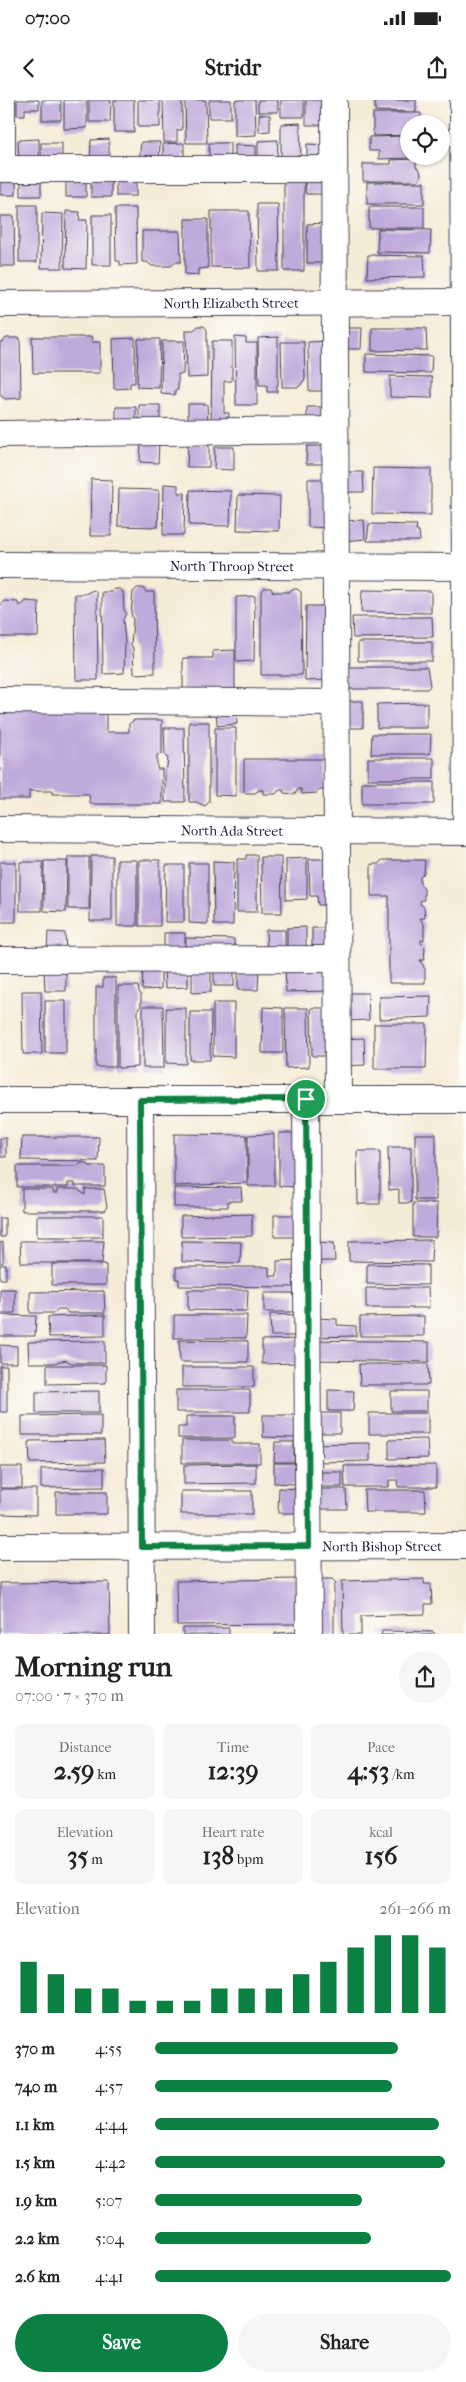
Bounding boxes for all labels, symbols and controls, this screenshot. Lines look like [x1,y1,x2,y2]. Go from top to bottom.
text: 07:00 [25,7,70,29]
icon: back [15,54,43,82]
icon: share [423,54,451,82]
text: Stridr [205,55,261,81]
map controls [400,115,450,165]
button: locate [400,115,450,165]
street label: North Elizabeth Street [163,294,299,312]
street label: North Throop Street [170,557,294,575]
street label: North Ada Street [181,822,283,839]
pin [285,1078,327,1120]
icon: arrive [292,1085,320,1113]
street label: North Bishop Street [322,1538,442,1555]
text: Morning run [15,1650,172,1683]
button: share [399,1651,451,1703]
text: 07:00 · 7 × 370 m [15,1686,124,1705]
text: Distance [59,1739,111,1756]
text: Time [217,1739,249,1756]
text: Pace [367,1739,395,1756]
text: 2.59 [54,1756,94,1785]
text: 12:39 [207,1756,259,1785]
text: 4:53 [347,1756,389,1785]
text: km [94,1766,116,1783]
text: /km [389,1766,415,1783]
text: Elevation [57,1824,113,1841]
text: Heart rate [202,1824,264,1841]
text: kcal [369,1824,393,1841]
text: 35 [67,1841,88,1870]
text: 138 [202,1841,234,1870]
text: 156 [364,1841,398,1870]
text: m [88,1851,103,1868]
text: bpm [234,1851,264,1868]
text: Elevation [15,1899,80,1918]
text: 261–266 m [379,1899,451,1918]
text: 370 m [15,2039,55,2058]
text: 4:55 [95,2039,122,2058]
text: 740 m [15,2077,57,2096]
text: 4:57 [95,2077,123,2096]
text: 1.1 km [15,2115,54,2134]
text: 4:44 [95,2115,127,2134]
text: 1.5 km [15,2153,55,2172]
text: 4:42 [95,2153,126,2172]
text: 1.9 km [15,2191,57,2210]
text: 5:07 [95,2191,122,2210]
text: 2.2 km [15,2229,60,2248]
text: 5:04 [95,2229,124,2248]
text: 2.6 km [15,2267,60,2286]
text: 4:41 [95,2267,123,2286]
button: Save [15,2314,228,2372]
button: Share [238,2314,451,2372]

